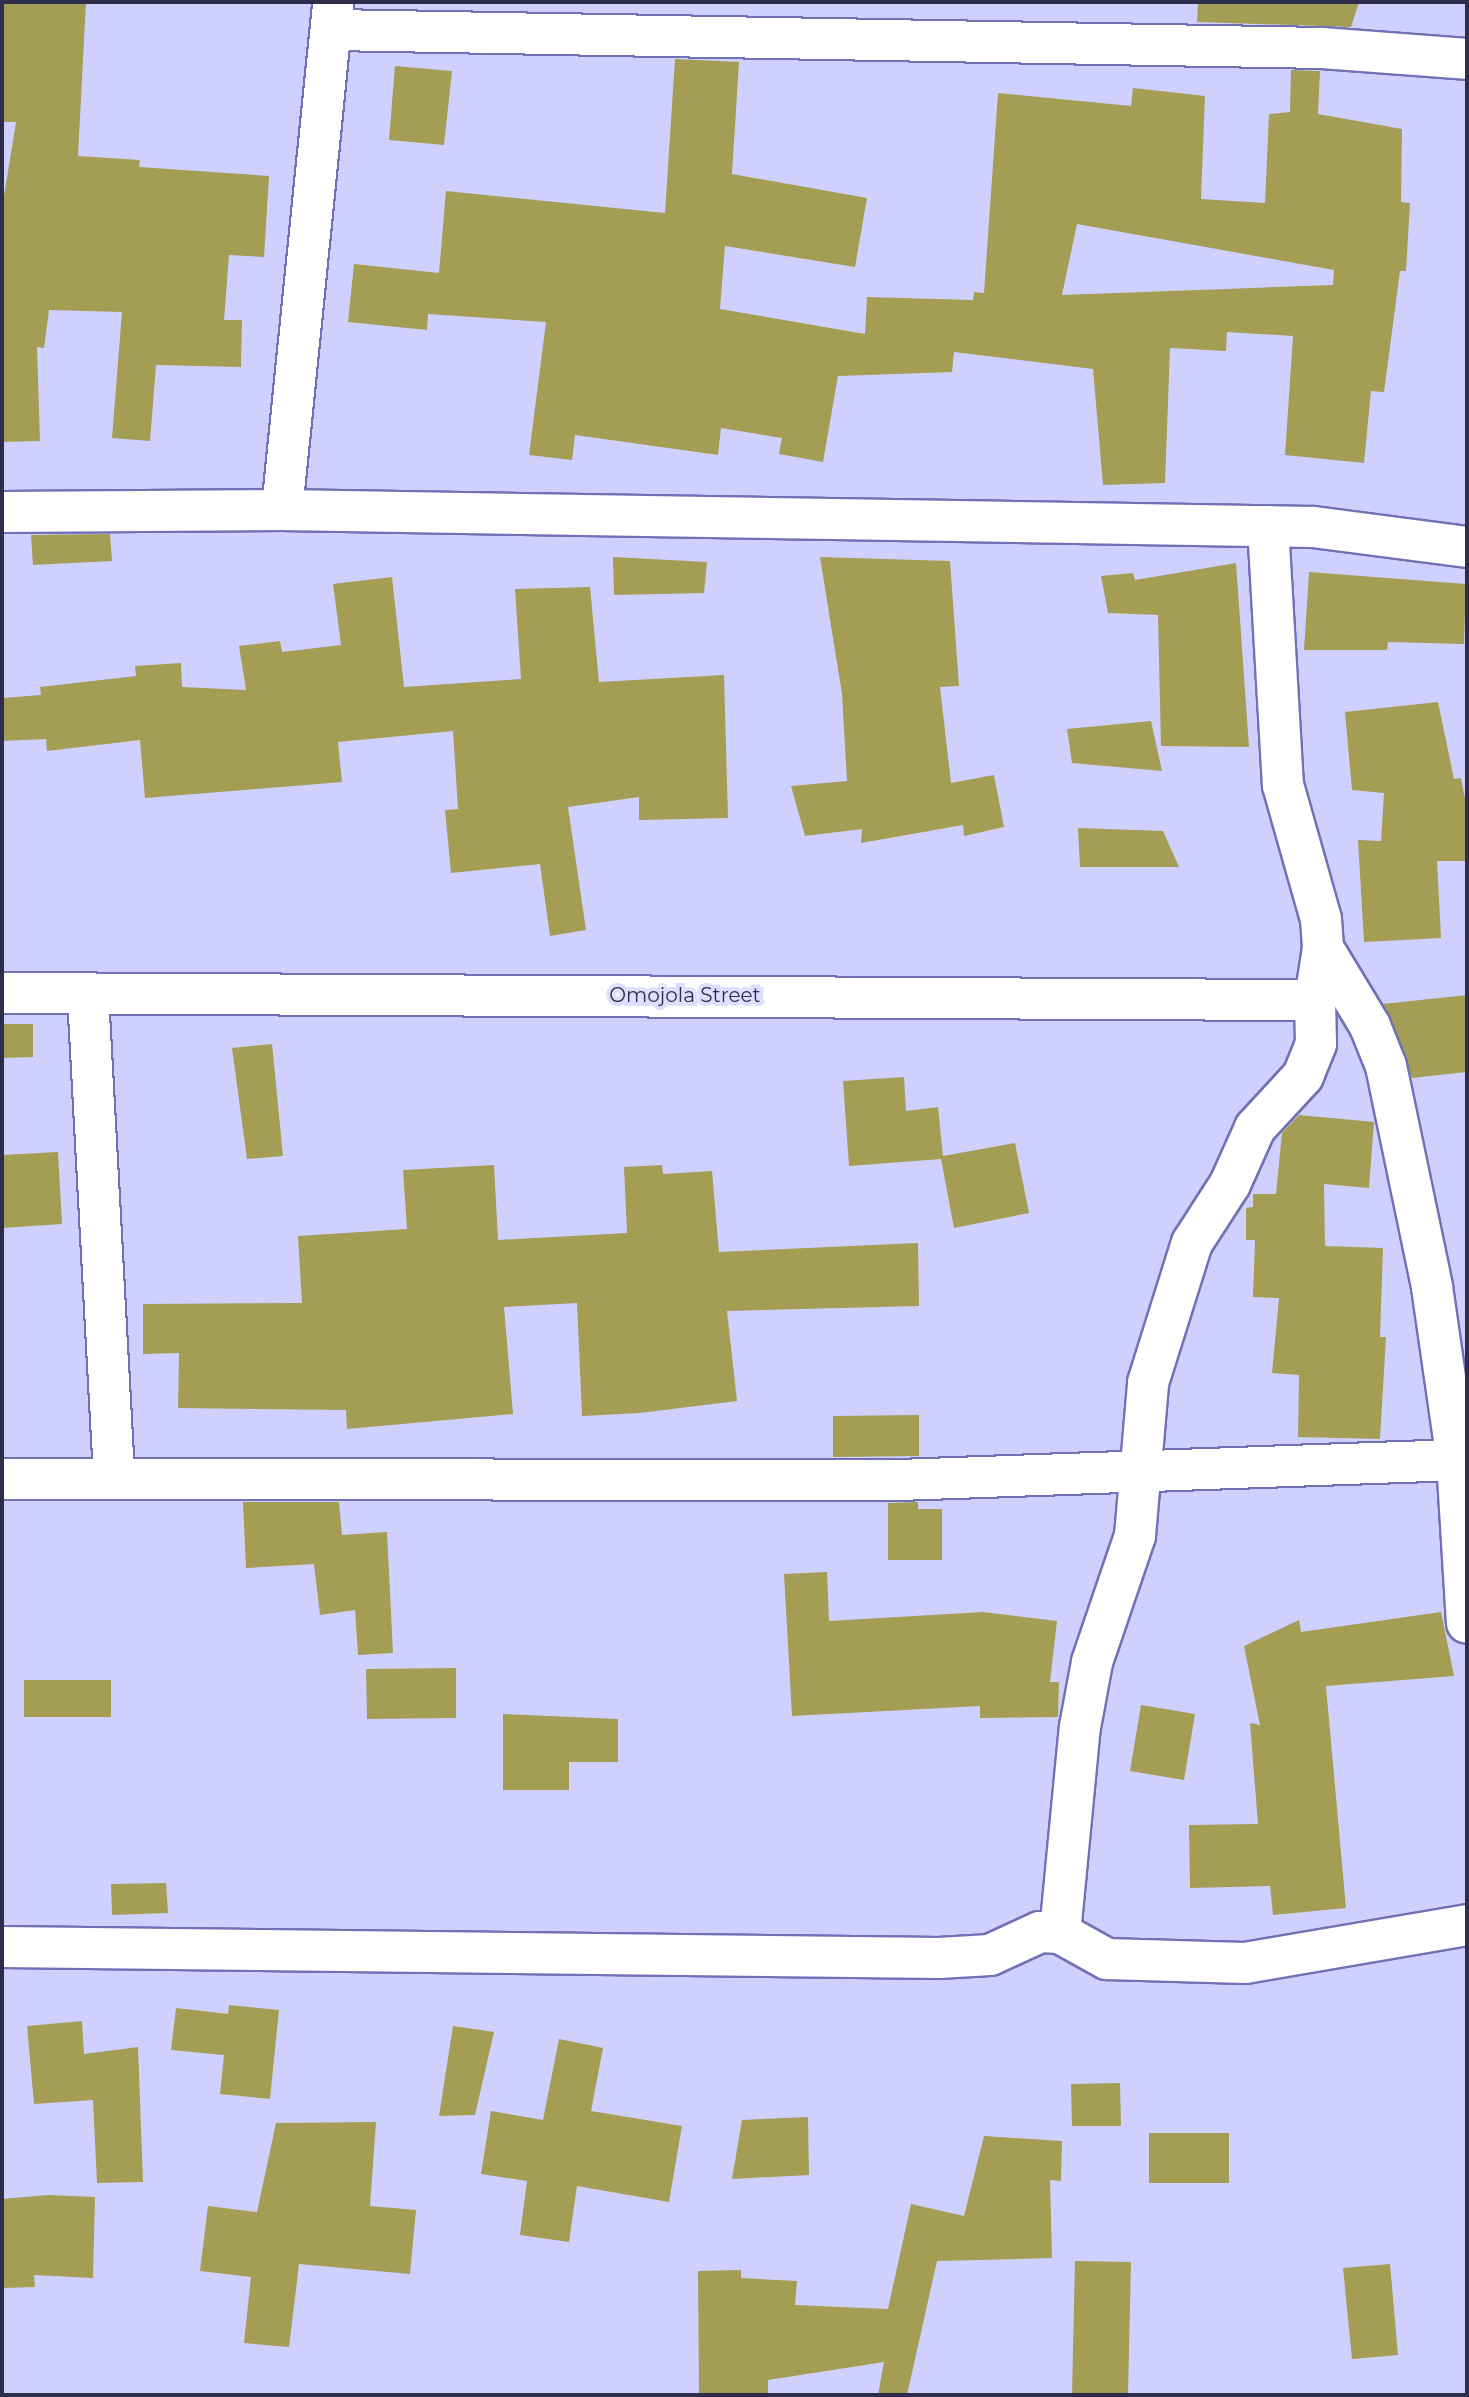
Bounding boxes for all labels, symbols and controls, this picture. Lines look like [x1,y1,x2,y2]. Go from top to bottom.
street label: Omojola Street [609,983,761,1007]

